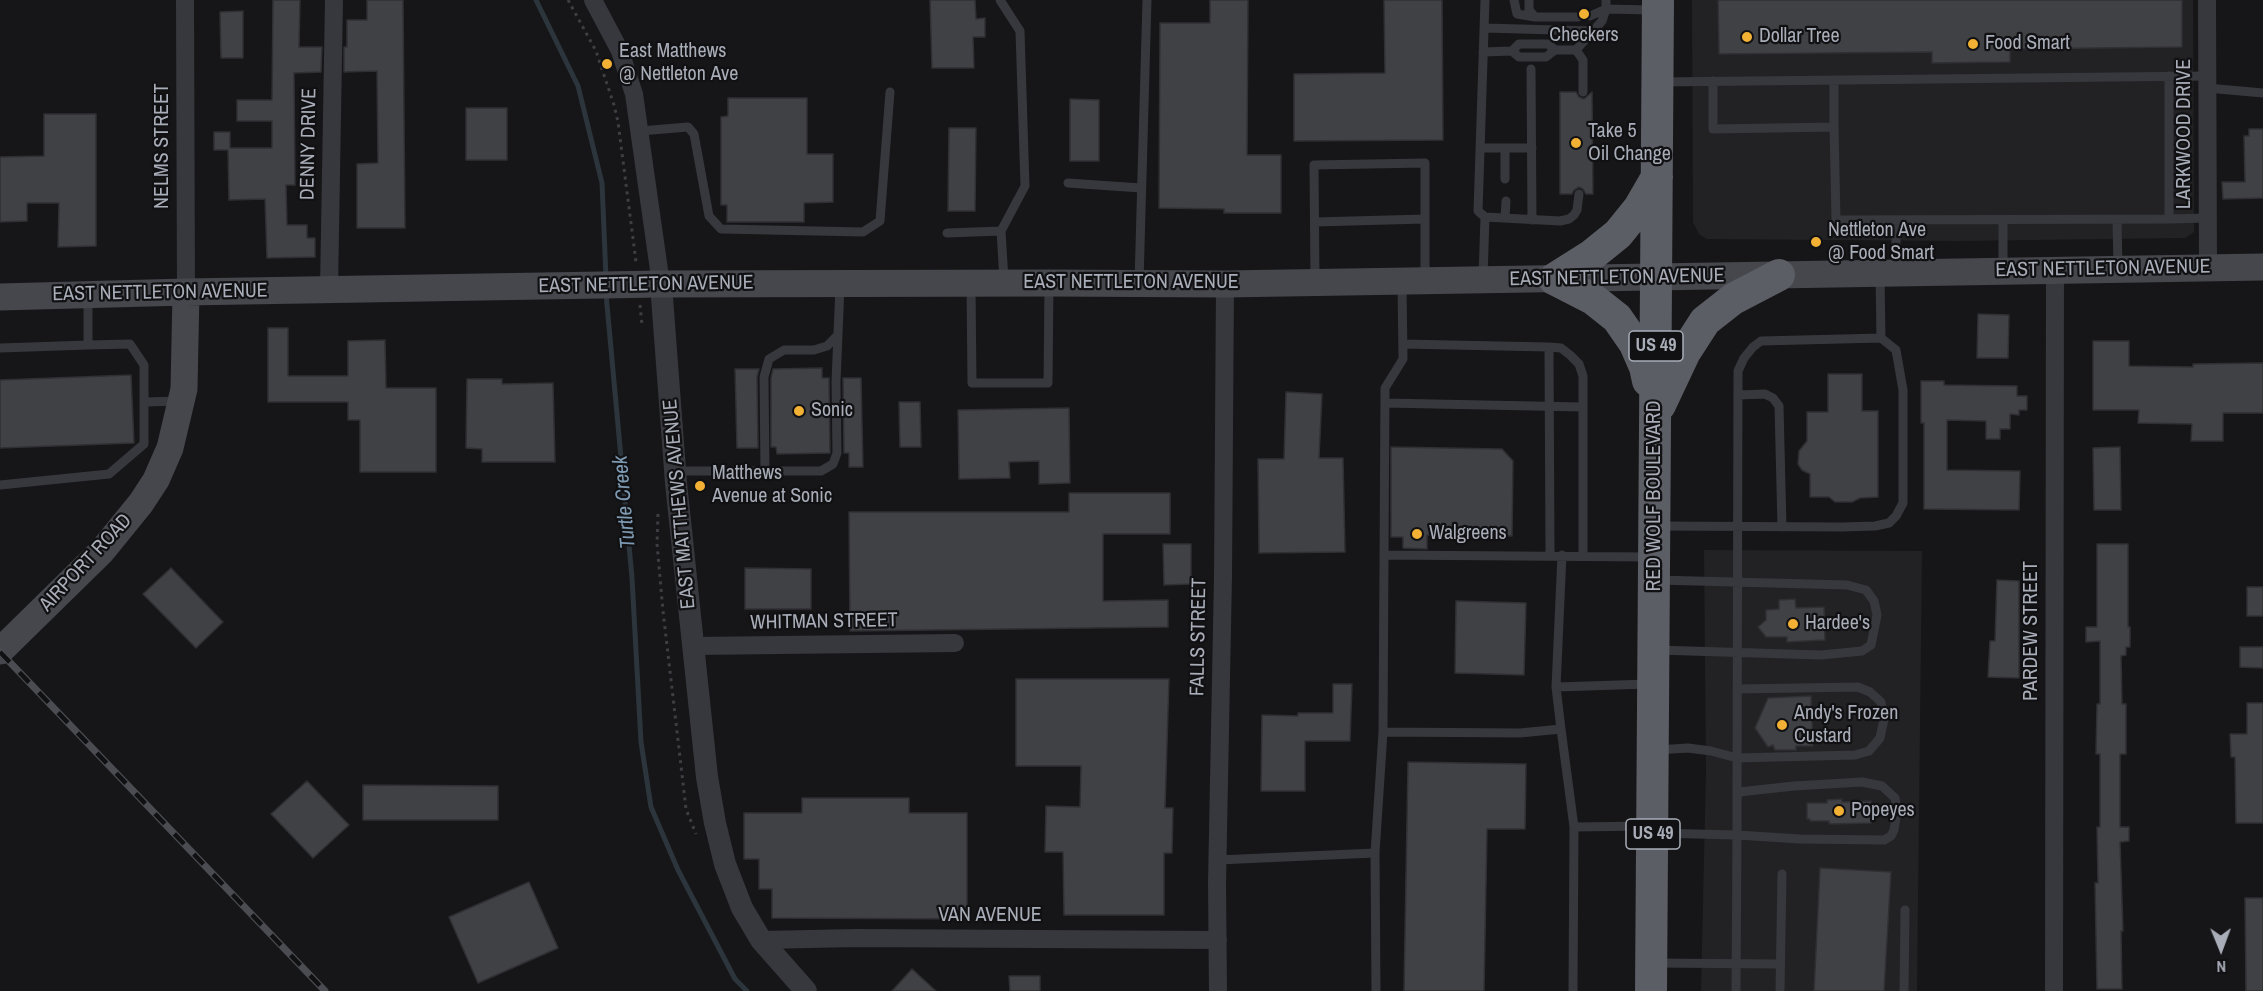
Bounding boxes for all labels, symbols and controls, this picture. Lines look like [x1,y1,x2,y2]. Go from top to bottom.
marker: Checkers [1577,7,1591,21]
place label: Checkers [1549,24,1619,48]
place label: Dollar Tree [1759,25,1839,49]
marker: Dollar Tree [1740,30,1754,44]
place label: Food Smart [1985,32,2070,56]
marker: Food Smart [1966,37,1980,51]
place label: East Matthews @ Nettleton Ave [619,40,738,87]
marker: East Matthews @ Nettleton Ave [600,57,614,71]
street label: LARKWOOD DRIVE [2173,59,2197,209]
street label: NELMS STREET [151,83,175,209]
street label: DENNY DRIVE [296,88,322,200]
place label: Take 5 Oil Change [1588,120,1671,167]
marker: Take 5 Oil Change [1569,136,1583,150]
place label: Nettleton Ave @ Food Smart [1828,219,1934,266]
marker: Nettleton Ave @ Food Smart [1809,235,1823,249]
street label: EAST NETTLETON AVENUE [1995,255,2211,283]
street label: EAST NETTLETON AVENUE [1509,264,1725,292]
street label: EAST NETTLETON AVENUE [538,271,754,299]
street label: EAST NETTLETON AVENUE [1023,271,1239,295]
street label: EAST NETTLETON AVENUE [52,279,268,307]
road number: US 49 [1629,331,1683,361]
street label: EAST MATTHEWS AVENUE [659,398,701,610]
place label: Sonic [811,399,853,423]
street label: RED WOLF BOULEVARD [1643,400,1667,592]
marker: Sonic [792,404,806,418]
water label: Turtle Creek [608,454,642,550]
place label: Matthews Avenue at Sonic [712,462,832,509]
marker: Matthews Avenue at Sonic [693,479,707,493]
street label: AIRPORT ROAD [35,509,137,617]
place label: Walgreens [1429,522,1507,546]
marker: Walgreens [1410,527,1424,541]
street label: PARDEW STREET [2020,561,2044,701]
street label: FALLS STREET [1186,578,1212,696]
street label: WHITMAN STREET [750,609,898,635]
place label: Hardee's [1805,612,1870,636]
marker: Hardee's [1786,617,1800,631]
place label: Andy's Frozen Custard [1794,702,1898,749]
marker: Andy's Frozen Custard [1775,718,1789,732]
place label: Popeyes [1851,799,1915,823]
marker: Popeyes [1832,804,1846,818]
road number: US 49 [1626,819,1680,849]
street label: VAN AVENUE [938,904,1042,928]
north arrow [2191,919,2251,979]
text: N [2216,956,2226,978]

